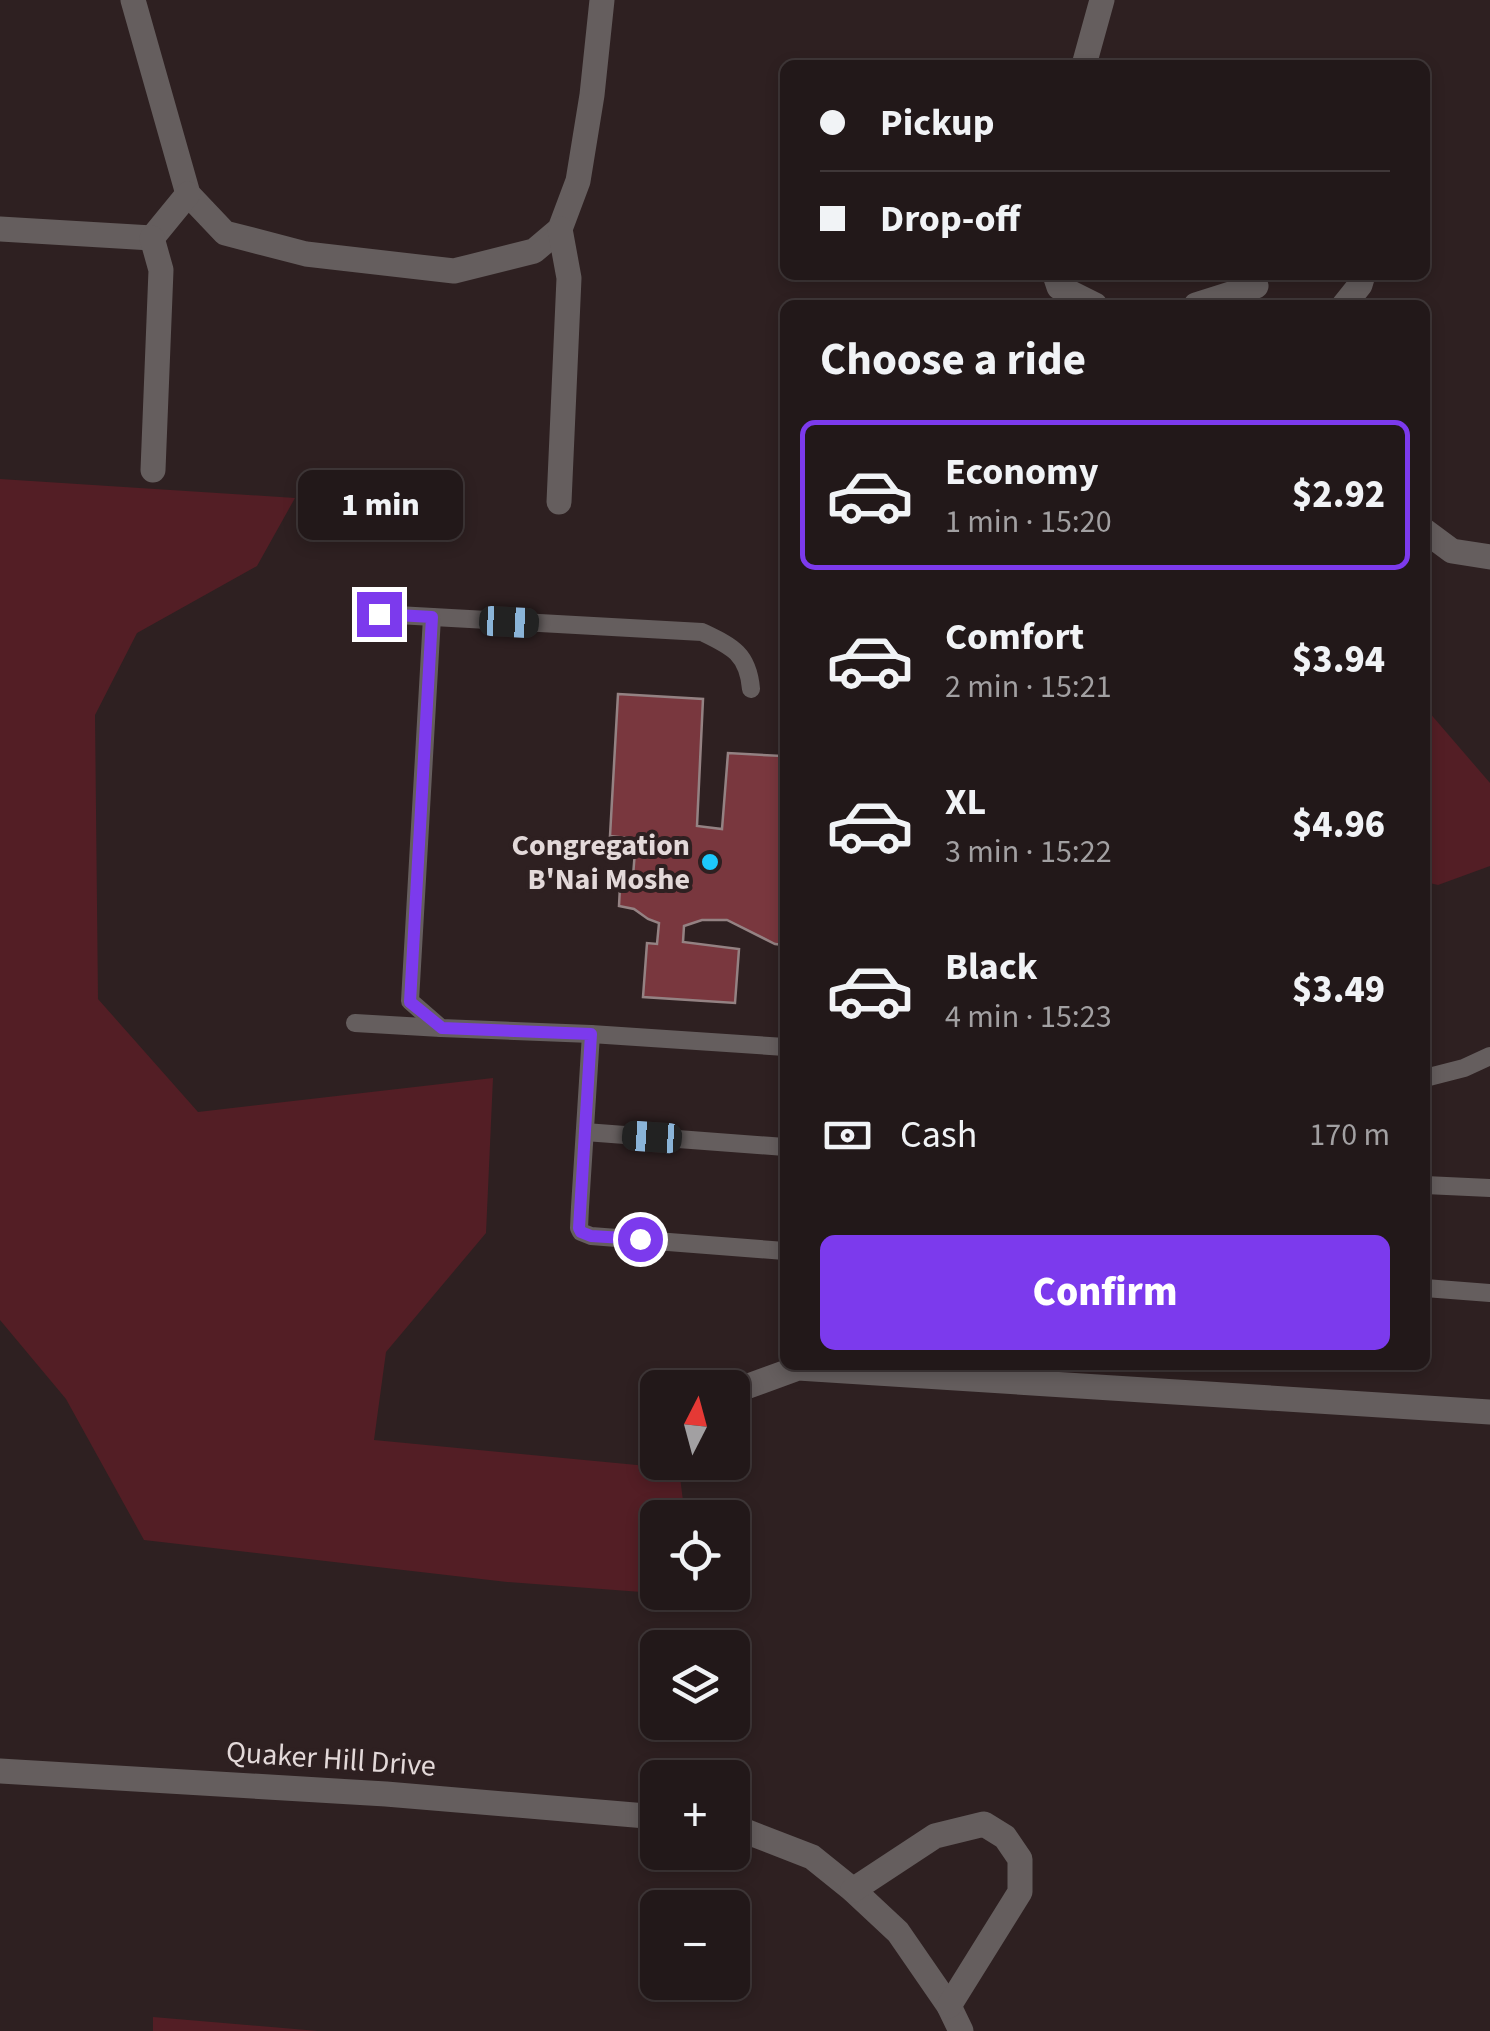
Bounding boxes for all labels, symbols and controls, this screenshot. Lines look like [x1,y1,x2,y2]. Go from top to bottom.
text: Pickup [880,96,994,150]
text: Drop-off [880,192,1020,246]
text: Choose a ride [820,328,1086,392]
text: Economy [945,445,1098,499]
icon: car [825,450,915,540]
text: $2.92 [1292,468,1385,522]
callout: 1 min [296,469,462,539]
text: 1 min [341,482,420,528]
text: 1 min · 15:20 [945,499,1112,545]
route end [357,592,402,637]
car [478,605,540,639]
text: Comfort [945,610,1084,664]
icon: car [825,615,915,705]
text: $3.94 [1292,633,1385,687]
text: 2 min · 15:21 [945,664,1112,710]
text: XL [945,775,986,829]
icon: car [825,780,915,870]
text: $4.96 [1292,798,1385,852]
place label: Congregation B'Nai Moshe [512,824,690,901]
text: 3 min · 15:22 [945,829,1112,875]
marker: Congregation B'Nai Moshe [699,851,721,873]
text: Black [945,940,1038,994]
icon: car [825,945,915,1035]
text: $3.49 [1292,963,1385,1017]
text: 4 min · 15:23 [945,994,1112,1040]
icon: cash [820,1108,875,1163]
text: Cash [900,1108,977,1162]
text: 170 m [1309,1112,1390,1158]
car [621,1120,683,1154]
route start [618,1217,663,1262]
button: Confirm [820,1235,1390,1350]
north arrow [640,1370,750,1480]
map controls [640,1370,750,2000]
button: locate [640,1500,750,1610]
button: layers [640,1630,750,1740]
street label: Quaker Hill Drive [225,1730,437,1788]
button: + [640,1760,750,1870]
button: − [640,1890,750,2000]

